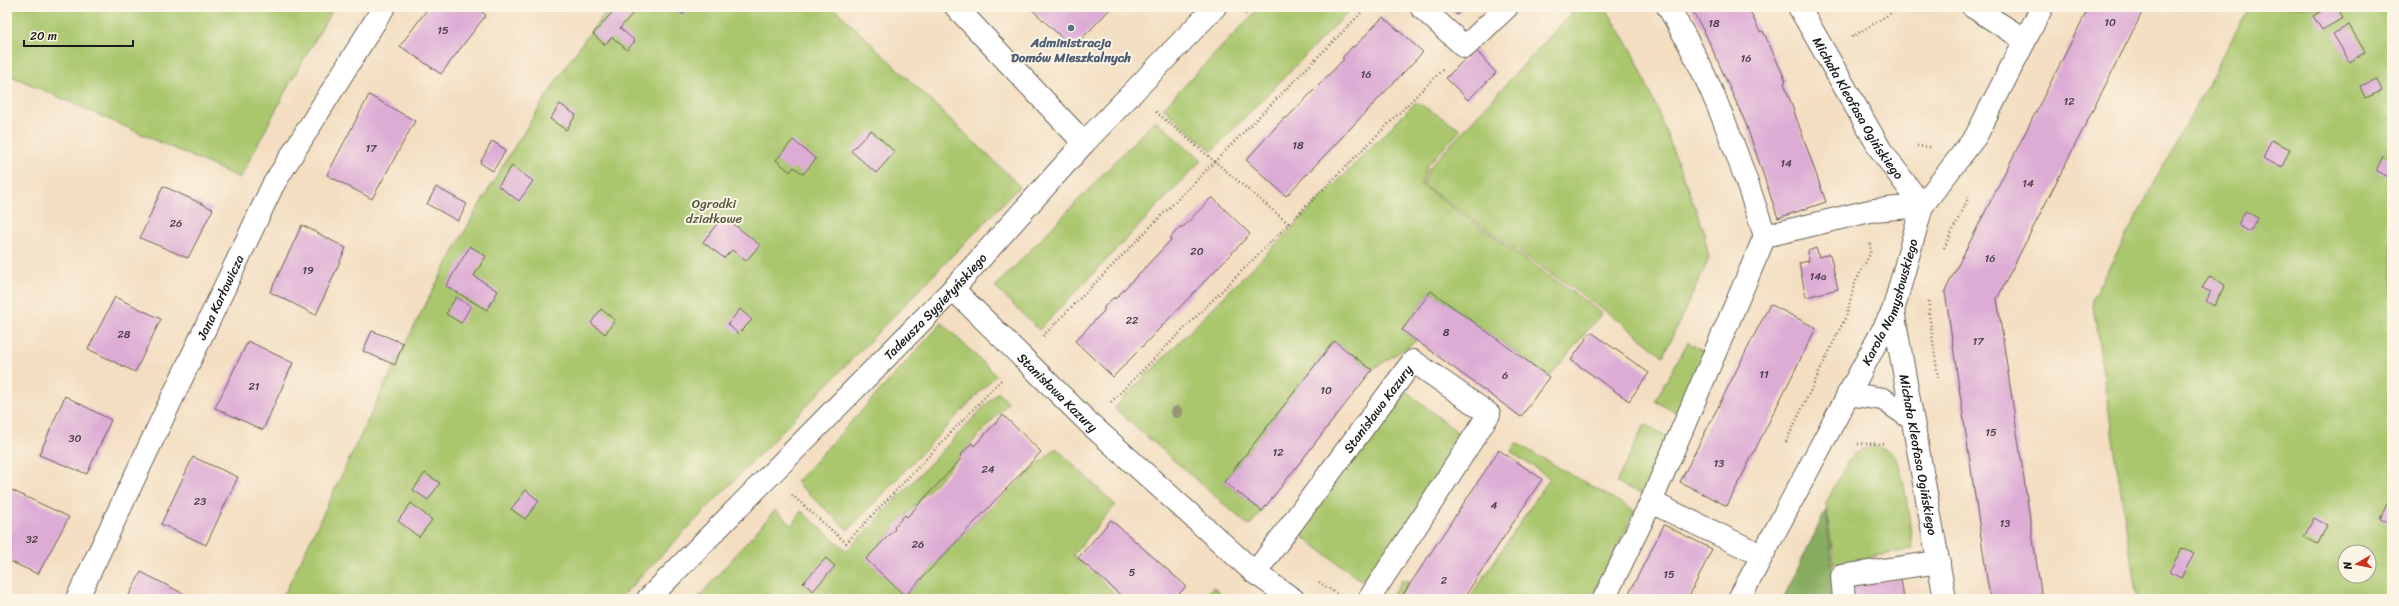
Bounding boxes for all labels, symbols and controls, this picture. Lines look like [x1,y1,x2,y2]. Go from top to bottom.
house number: 10 [2104,13,2116,32]
house number: 18 [1708,14,1720,33]
house number: 15 [437,21,449,40]
scale bar [24,22,133,48]
marker: Administracja Domów Mieszkalnych [1066,23,1076,33]
text: 20 m [30,25,57,47]
place label: Administracja Domów Mieszkalnych [1011,31,1131,69]
street label: Michała Kleofasa Ogińskiego [1807,32,1910,184]
house number: 16 [1741,49,1751,68]
house number: 16 [1361,65,1371,84]
house number: 12 [2063,92,2075,111]
house number: 18 [1292,136,1304,155]
house number: 17 [366,139,377,158]
house number: 14 [1780,154,1792,173]
house number: 14 [2022,174,2034,193]
park label: Ogrodki działkowe [686,192,743,230]
house number: 26 [170,214,182,233]
street label: Karola Namysłowskiego [1855,236,1924,369]
house number: 20 [1190,242,1204,261]
street label: Tadeusza Sygietyńskiego [878,247,993,365]
house number: 16 [1985,249,1995,268]
street label: Jana Karłowicza [189,250,250,345]
house number: 19 [302,261,314,280]
house number: 14a [1809,267,1827,286]
house number: 22 [1126,311,1139,330]
house number: 8 [1443,323,1450,342]
house number: 28 [118,325,131,344]
house number: 17 [1973,332,1984,351]
street label: Stanisława Kazury [1012,347,1104,438]
street label: Stanisława Kazury [1337,359,1418,458]
house number: 11 [1759,365,1769,384]
house number: 6 [1502,366,1508,385]
street label: Michała Kleofasa Ogińskiego [1893,372,1945,537]
house number: 21 [248,377,260,396]
house number: 10 [1320,381,1332,400]
house number: 15 [1985,423,1997,442]
house number: 30 [69,429,82,448]
house number: 12 [1272,443,1284,462]
house number: 13 [1714,454,1724,473]
house number: 24 [981,460,995,479]
house number: 23 [194,492,206,511]
house number: 4 [1491,496,1498,515]
house number: 13 [2000,514,2010,533]
house number: 32 [26,530,39,549]
house number: 26 [912,535,924,554]
north arrow [2337,544,2377,584]
text: N [2338,560,2358,572]
house number: 5 [1129,563,1136,582]
house number: 15 [1663,565,1675,584]
house number: 2 [1441,571,1448,590]

